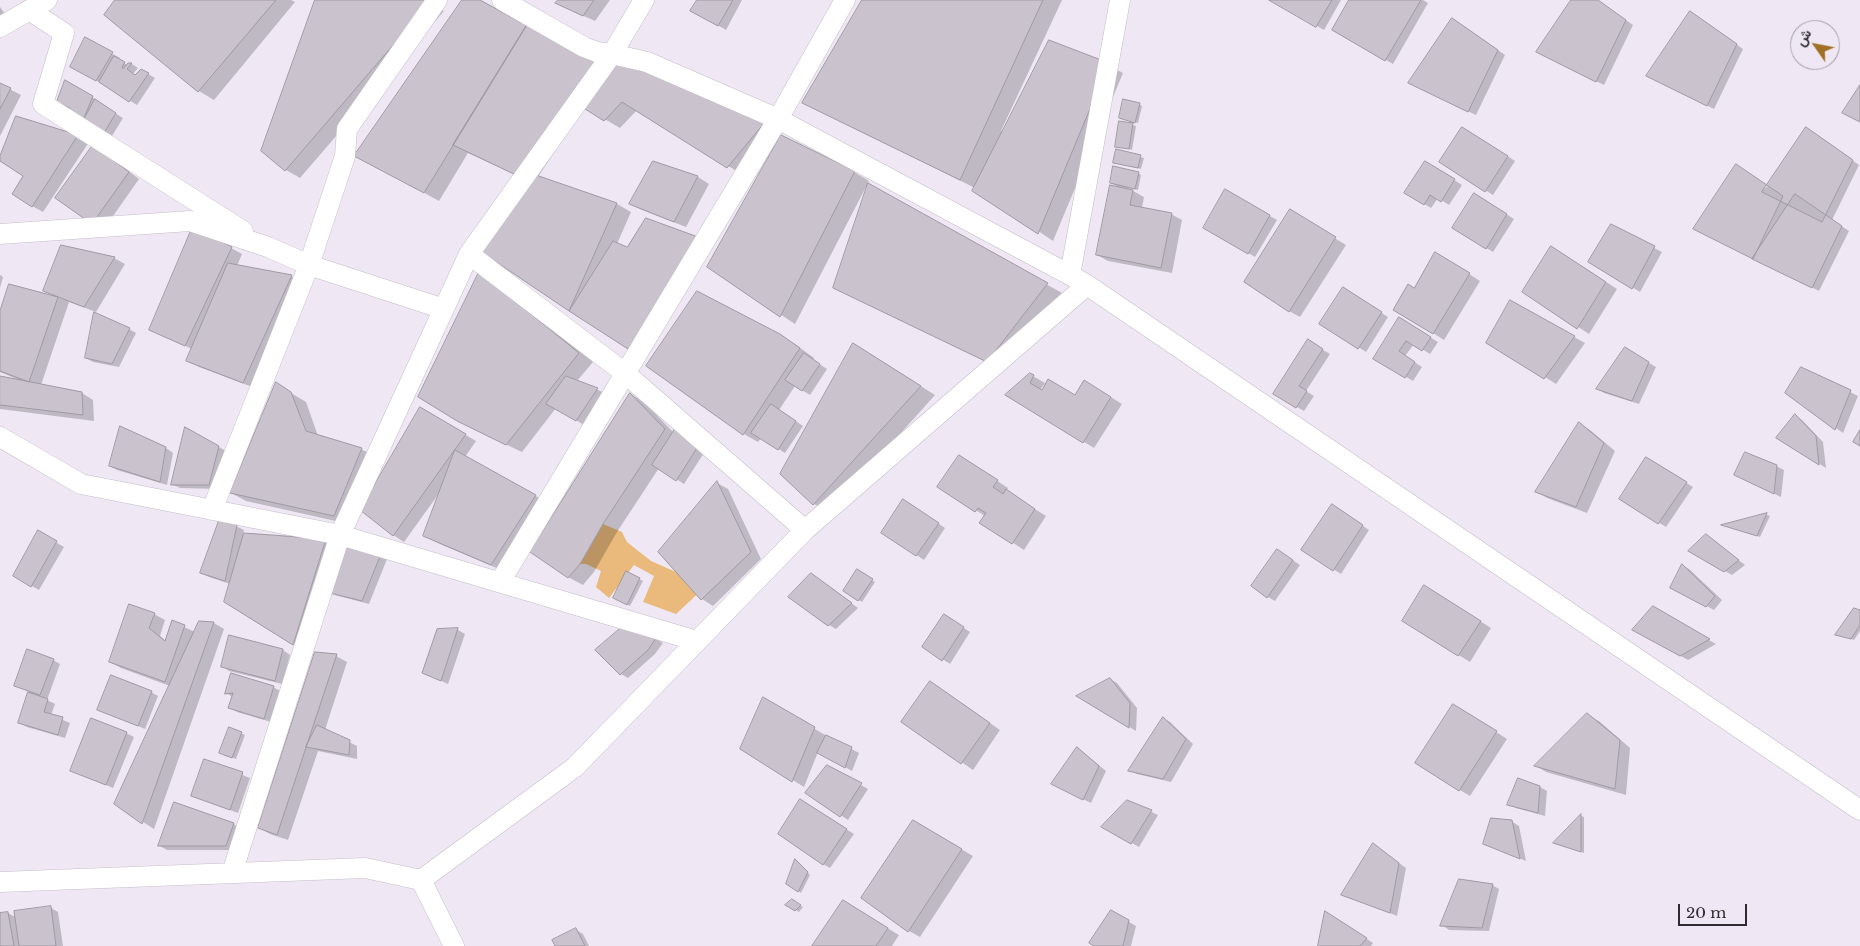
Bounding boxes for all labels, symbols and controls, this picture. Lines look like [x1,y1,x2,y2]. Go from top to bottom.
north arrow [1790,20,1840,70]
text: ش [1791,25,1815,49]
scale bar [1680,894,1749,926]
text: 20 m [1686,903,1726,922]

